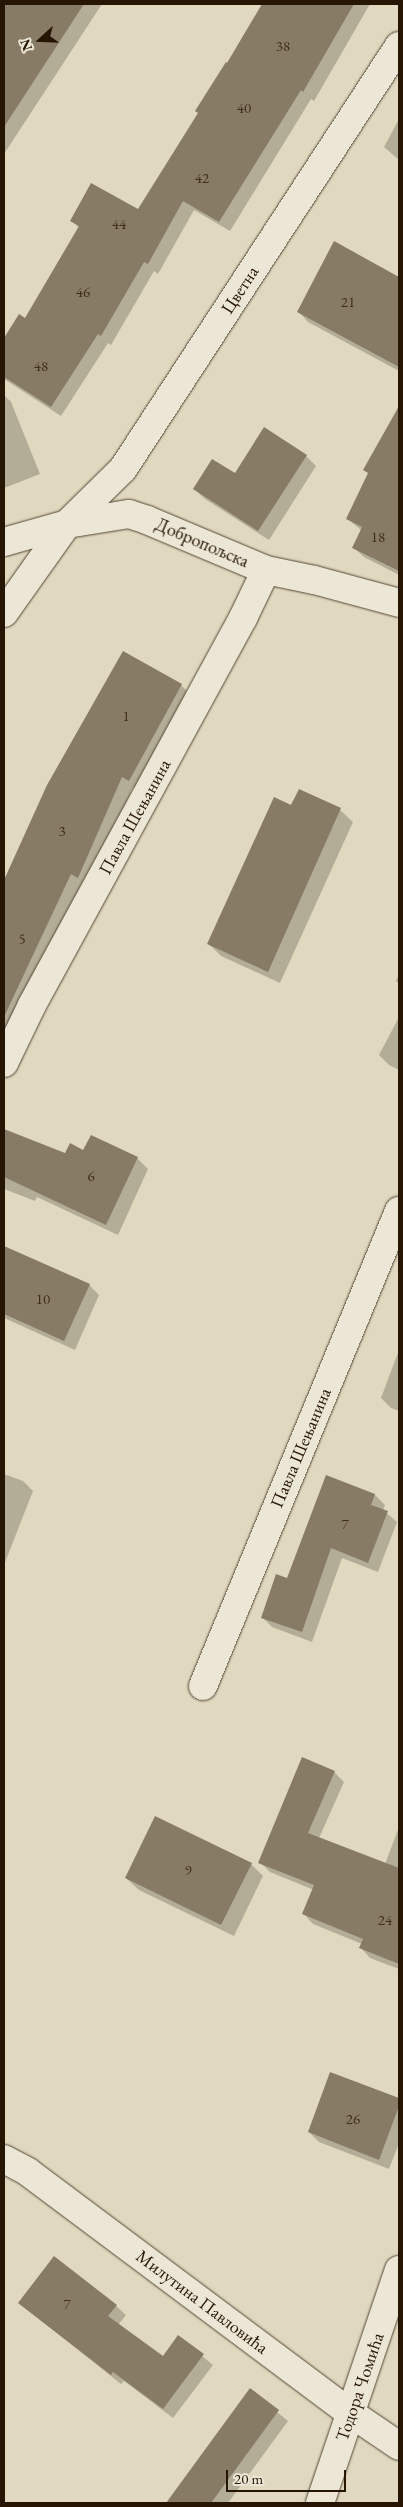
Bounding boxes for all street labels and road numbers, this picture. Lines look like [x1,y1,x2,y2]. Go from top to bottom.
street label: Цветна [217,262,263,318]
street label: Добропољска [152,514,252,572]
street label: Павла Шењанина [94,756,176,878]
street label: Павла Шењанина [266,1385,336,1511]
street label: Милутина Павловића [132,2245,272,2359]
street label: Тодора Чомића [331,2330,389,2444]

